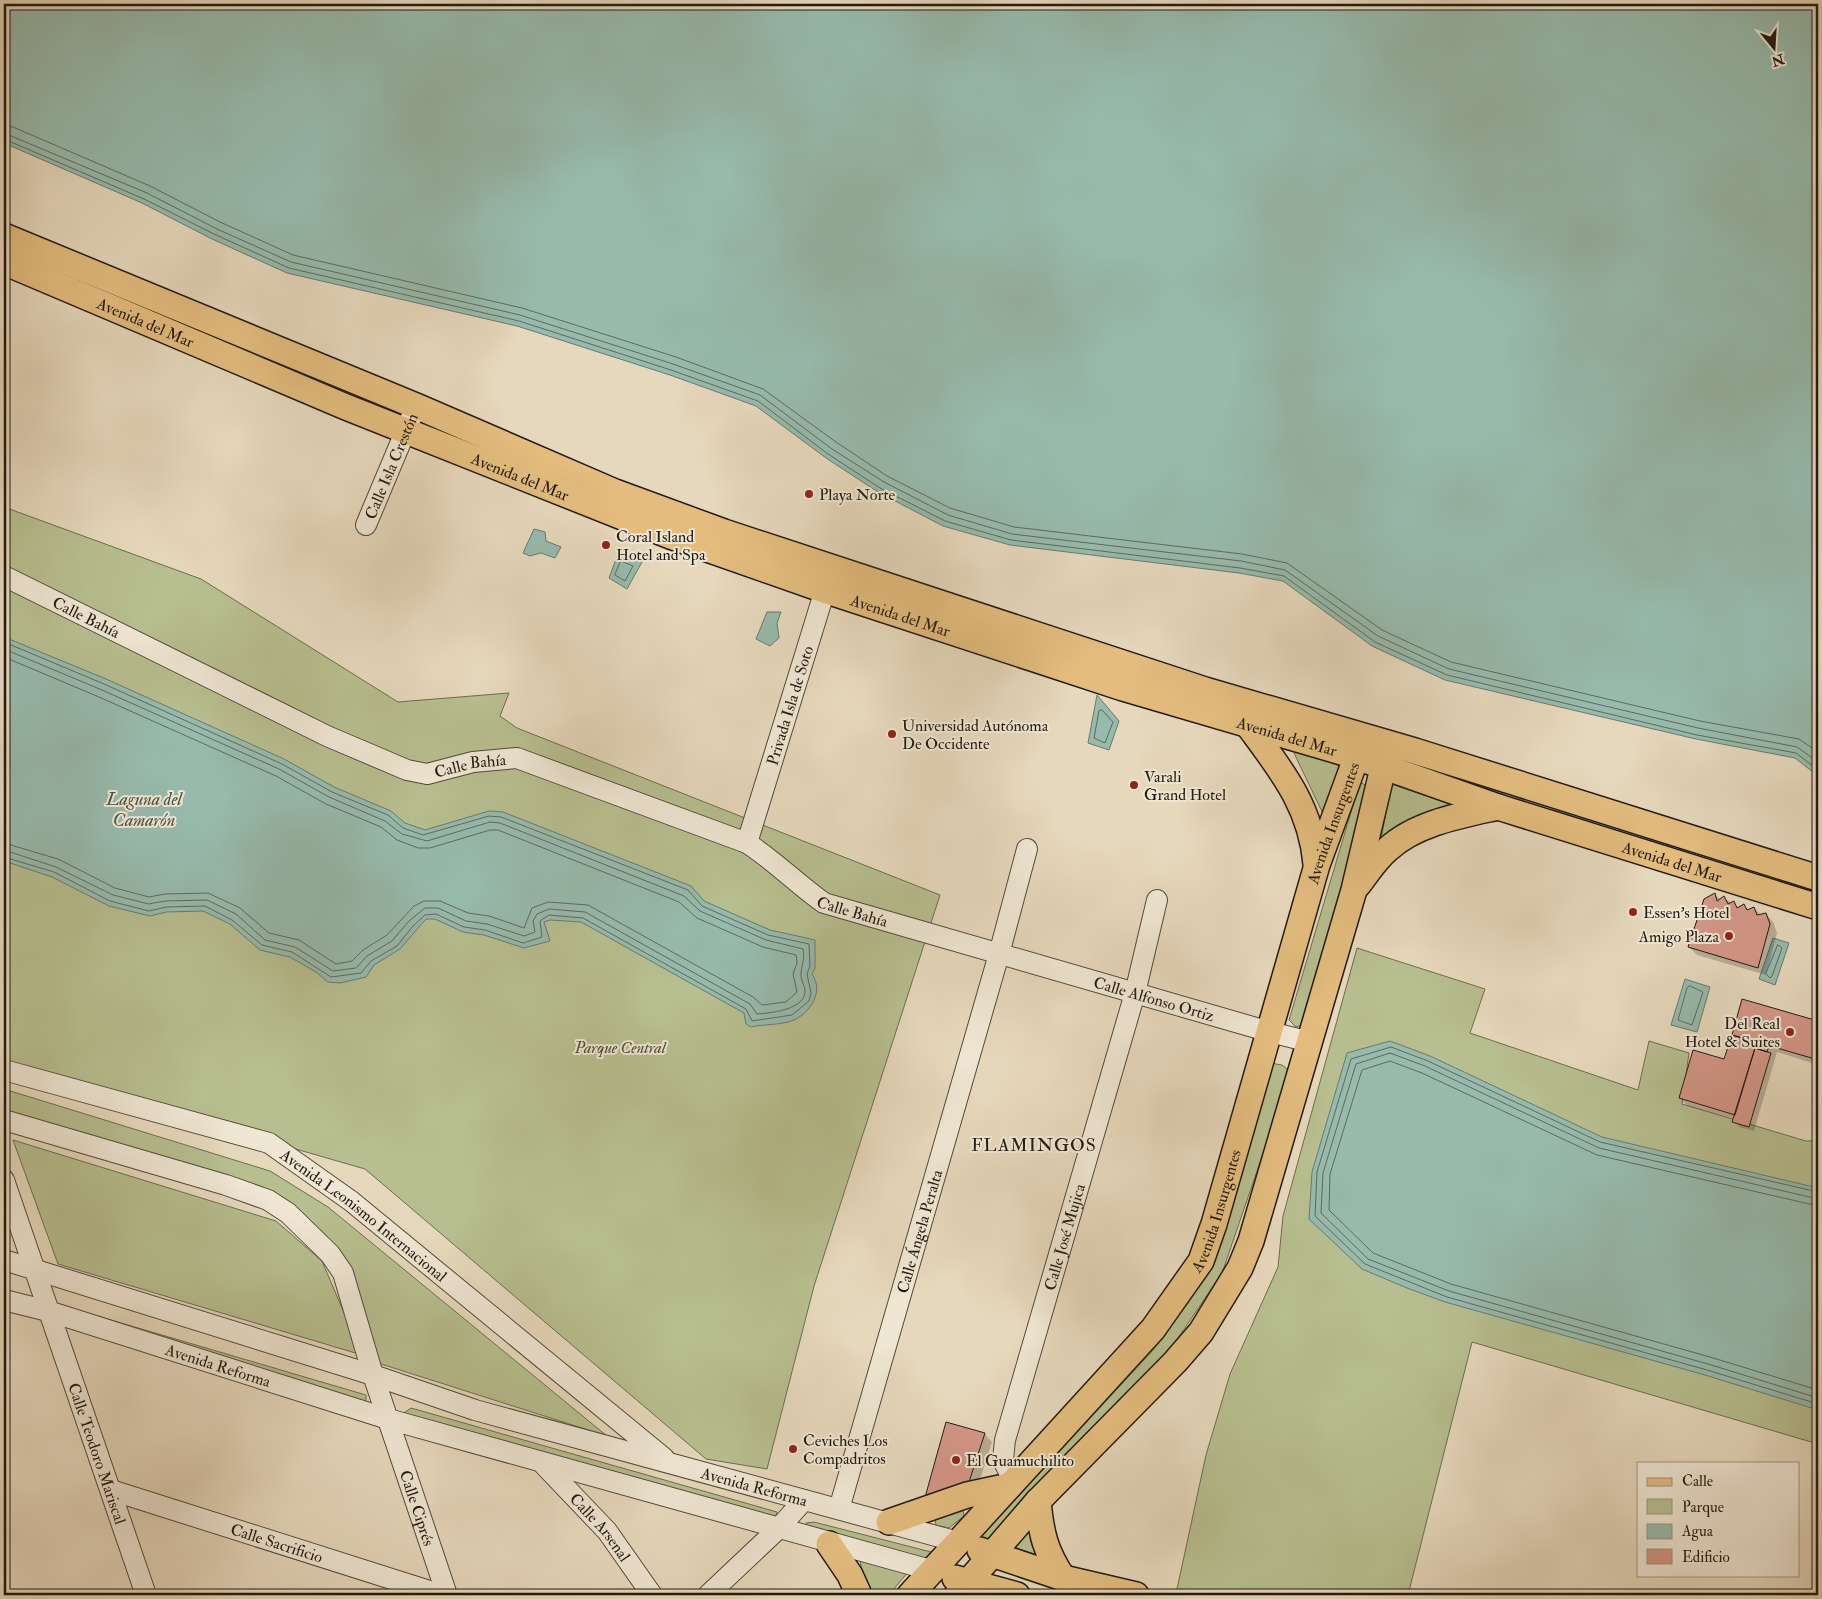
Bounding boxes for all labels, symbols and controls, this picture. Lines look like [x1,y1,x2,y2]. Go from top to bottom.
north arrow [1750,22,1800,72]
text: N [1769,50,1787,70]
street label: Avenida del Mar [93,293,197,352]
street label: Calle Isla Crestón [361,410,423,522]
street label: Avenida del Mar [467,448,572,506]
place label: Playa Norte [819,485,896,505]
marker: Playa Norte [803,488,815,500]
place label: Coral Island Hotel and Spa [616,527,706,566]
marker: Coral Island Hotel and Spa [600,539,612,551]
street label: Avenida del Mar [847,590,953,642]
street label: Calle Bahía [49,593,123,643]
street label: Privada Isla de Soto [763,643,818,768]
street label: Avenida del Mar [1233,713,1339,761]
place label: Universidad Autónoma De Occidente [902,716,1049,754]
marker: Universidad Autónoma De Occidente [886,728,898,740]
street label: Calle Bahía [432,750,507,783]
street label: Avenida Insurgentes [1303,760,1365,887]
place label: Varali Grand Hotel [1144,767,1226,805]
marker: Varali Grand Hotel [1128,779,1140,791]
water label: Laguna del Camarón [105,788,183,832]
street label: Avenida del Mar [1618,837,1724,887]
street label: Calle Bahía [812,892,890,932]
place label: Essen's Hotel [1643,903,1730,923]
marker: Essen's Hotel [1627,906,1639,918]
place label: Amigo Plaza [1638,927,1719,947]
marker: Amigo Plaza [1723,930,1735,942]
street label: Calle Alfonso Ortiz [1091,973,1217,1026]
place label: Del Real Hotel & Suites [1685,1014,1780,1052]
marker: Del Real Hotel & Suites [1784,1026,1796,1038]
park label: Parque Central [573,1038,667,1058]
district label: FLAMINGOS [971,1134,1097,1157]
street label: Avenida Leonismo Internacional [275,1145,451,1287]
street label: Avenida Insurgentes [1186,1147,1246,1278]
street label: Calle Ángela Peralta [893,1167,947,1296]
street label: Calle José Mujica [1040,1181,1090,1293]
street label: Avenida Reforma [162,1340,273,1392]
street label: Calle Teodoro Mariscal [63,1380,130,1527]
place label: Ceviches Los Compadritos [803,1431,888,1470]
marker: Ceviches Los Compadritos [787,1443,799,1455]
place label: El Guamuchilito [966,1451,1074,1471]
marker: El Guamuchilito [950,1454,962,1466]
legend [1637,1462,1800,1576]
street label: Avenida Reforma [698,1463,810,1511]
street label: Calle Ciprés [395,1468,439,1549]
text: Calle [1682,1472,1713,1491]
street label: Calle Arsenal [565,1489,634,1566]
text: Parque [1682,1498,1724,1517]
street label: Calle Sacrificio [228,1520,325,1568]
text: Agua [1681,1522,1714,1541]
text: Edificio [1682,1548,1730,1567]

